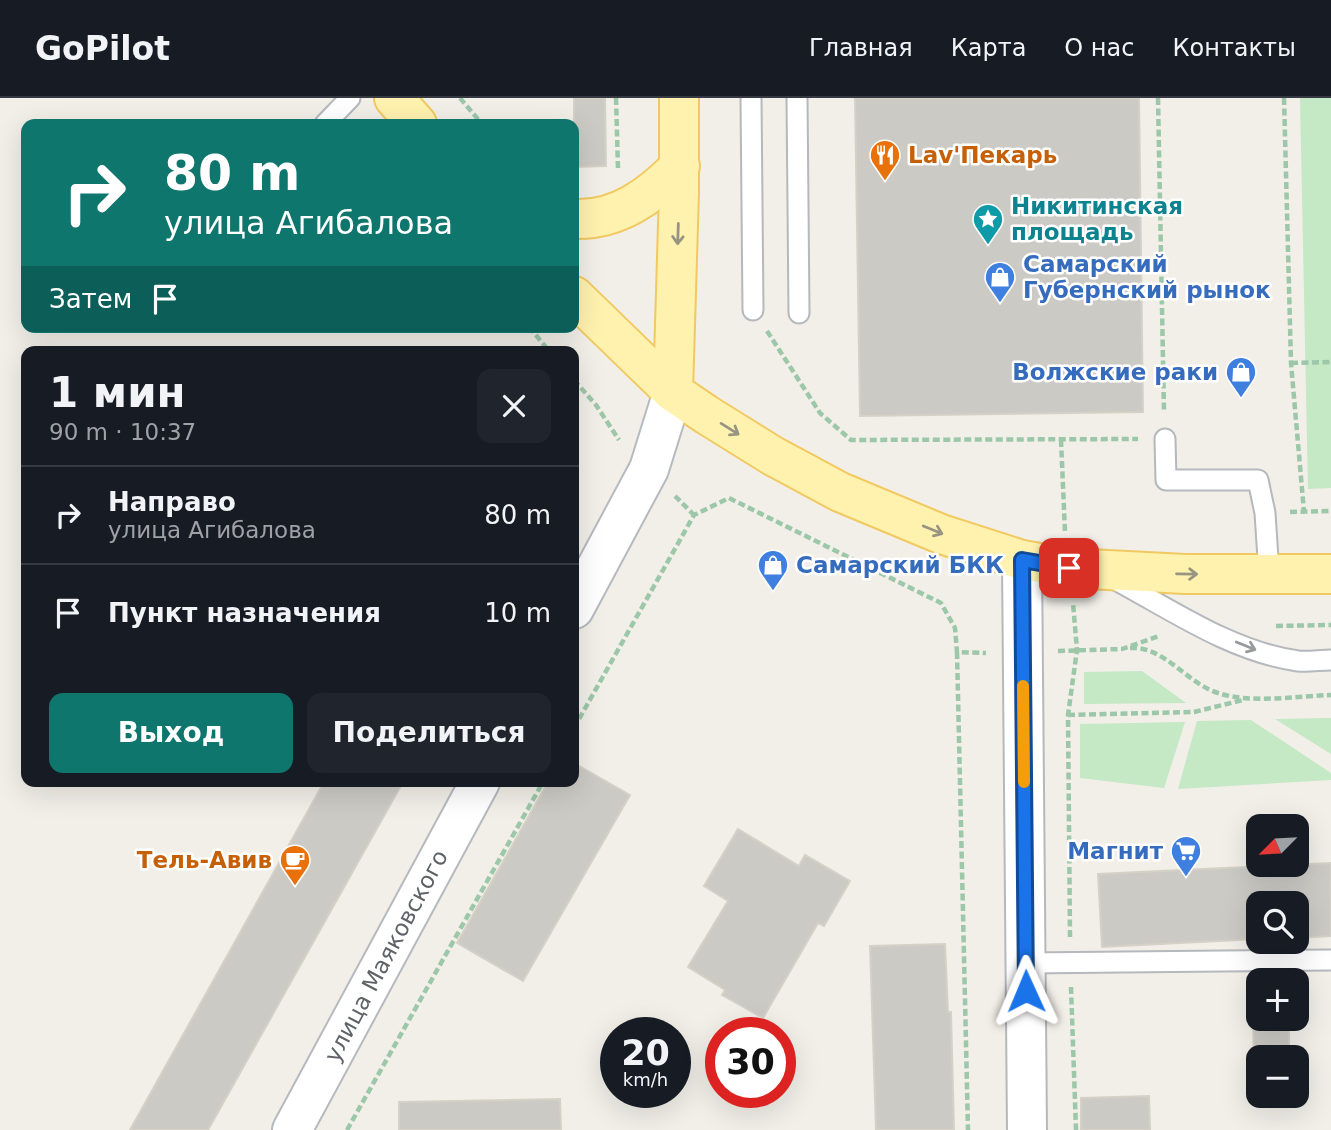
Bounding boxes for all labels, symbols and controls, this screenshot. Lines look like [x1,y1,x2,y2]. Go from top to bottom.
text: GoPilot [35,29,170,68]
text: Главная [809,34,913,62]
text: Карта [951,34,1026,62]
text: О нас [1064,34,1134,62]
text: Контакты [1172,34,1296,62]
restaurant icon: Lav'Пекарь [868,138,902,182]
place label: Lav'Пекарь [908,142,1057,168]
text: 80 m [164,145,300,202]
icon: right [49,147,140,238]
place label: Никитинская площадь [1011,193,1183,245]
place icon: Никитинская площадь [971,202,1005,246]
text: улица Агибалова [164,204,453,242]
one-way arrow [671,222,684,245]
place label: Самарский Губернский рынок [1023,251,1271,303]
shop icon: Самарский Губернский рынок [983,260,1017,304]
icon: arrive [146,280,184,318]
text: Затем [49,284,132,314]
shop icon: Волжские раки [1224,355,1258,399]
place label: Волжские раки [1012,359,1218,385]
text: 1 мин [49,368,186,417]
button: close [477,369,551,443]
text: 90 m · 10:37 [49,419,196,445]
one-way arrow [720,423,740,437]
text: Направо [108,487,236,517]
icon: right [49,496,87,534]
text: 80 m [484,500,551,530]
text: улица Агибалова [108,517,316,543]
one-way arrow [922,525,944,538]
pin [1039,538,1099,598]
shop icon: Самарский БКК [756,548,790,592]
icon: arrive [1050,549,1088,587]
place label: Самарский БКК [796,552,1004,578]
one-way arrow [1176,567,1199,581]
icon: arrive [49,594,87,632]
text: Пункт назначения [108,598,381,628]
text: 10 m [484,598,551,628]
one-way arrow [1234,640,1256,653]
button: Выход [49,693,293,773]
button: Поделиться [307,693,551,773]
north arrow [1246,814,1309,877]
map controls [1246,814,1309,1108]
supermarket icon: Магнит [1169,834,1203,878]
place label: Магнит [1067,838,1164,864]
cafe icon: Тель-Авив [278,843,312,887]
street label: улица Маяковского [319,846,453,1066]
place label: Тель-Авив [137,847,272,873]
button: search [1246,891,1309,954]
position arrow [989,954,1063,1028]
button: + [1246,968,1309,1031]
speed limit sign: 30 [705,1017,796,1108]
text: 20 [621,1033,670,1073]
button: − [1246,1045,1309,1108]
text: km/h [623,1069,668,1090]

